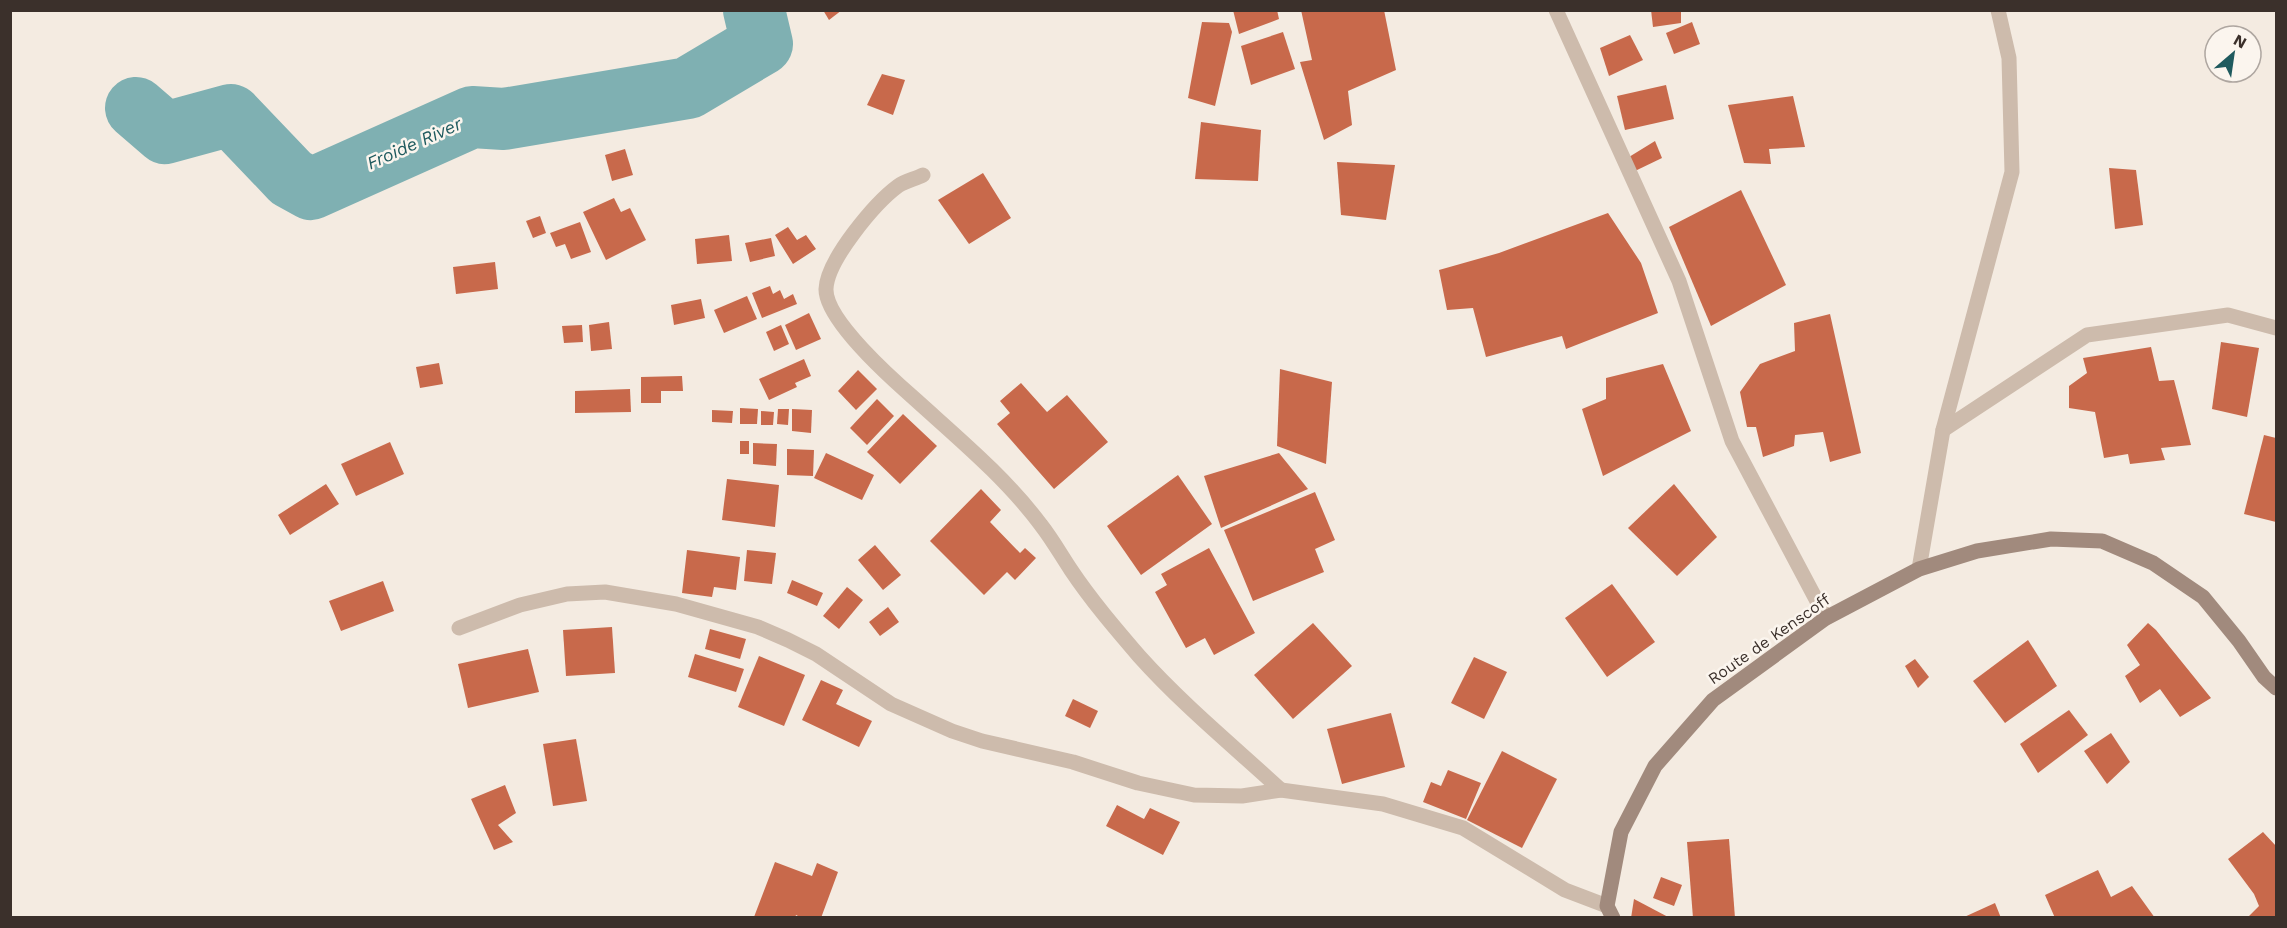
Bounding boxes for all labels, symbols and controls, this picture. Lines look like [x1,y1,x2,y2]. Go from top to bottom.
north arrow [2203,24,2263,84]
text: N [2230,30,2250,53]
water label: Froide River [363,112,466,173]
street label: Route de Kenscoff [1704,590,1834,688]

